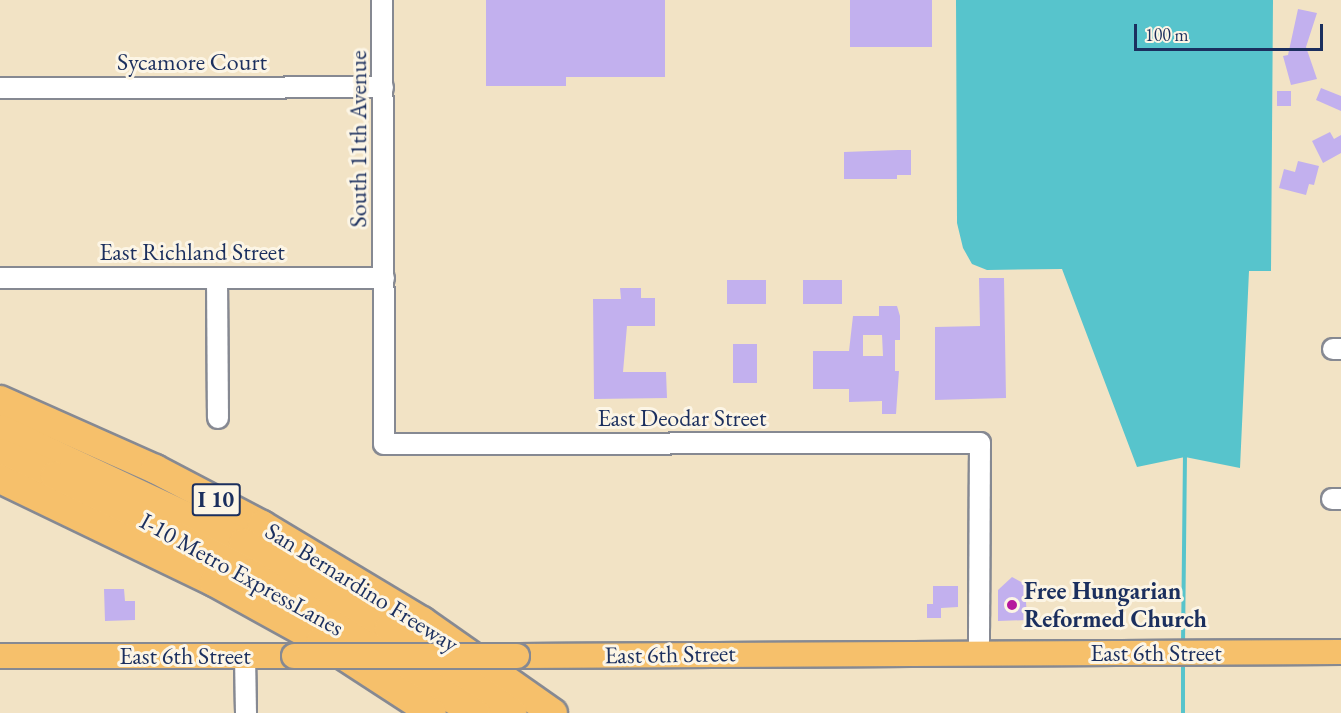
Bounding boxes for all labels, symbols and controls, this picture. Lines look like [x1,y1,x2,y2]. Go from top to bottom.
scale bar [1137,12,1326,50]
text: 100 m [1145,23,1189,46]
street label: Sycamore Court [117,48,267,76]
street label: South 11th Avenue [344,51,372,227]
street label: East Richland Street [99,238,285,266]
street label: East Deodar Street [598,404,766,432]
road number: I 10 [190,481,242,519]
street label: I-10 Metro ExpressLanes [135,506,349,642]
street label: San Bernardino Freeway [260,516,464,658]
place label: Free Hungarian Reformed Church [1024,577,1207,633]
marker: Free Hungarian Reformed Church [1005,598,1019,612]
street label: East 6th Street [604,638,736,670]
street label: East 6th Street [1090,639,1222,667]
street label: East 6th Street [119,642,251,670]

